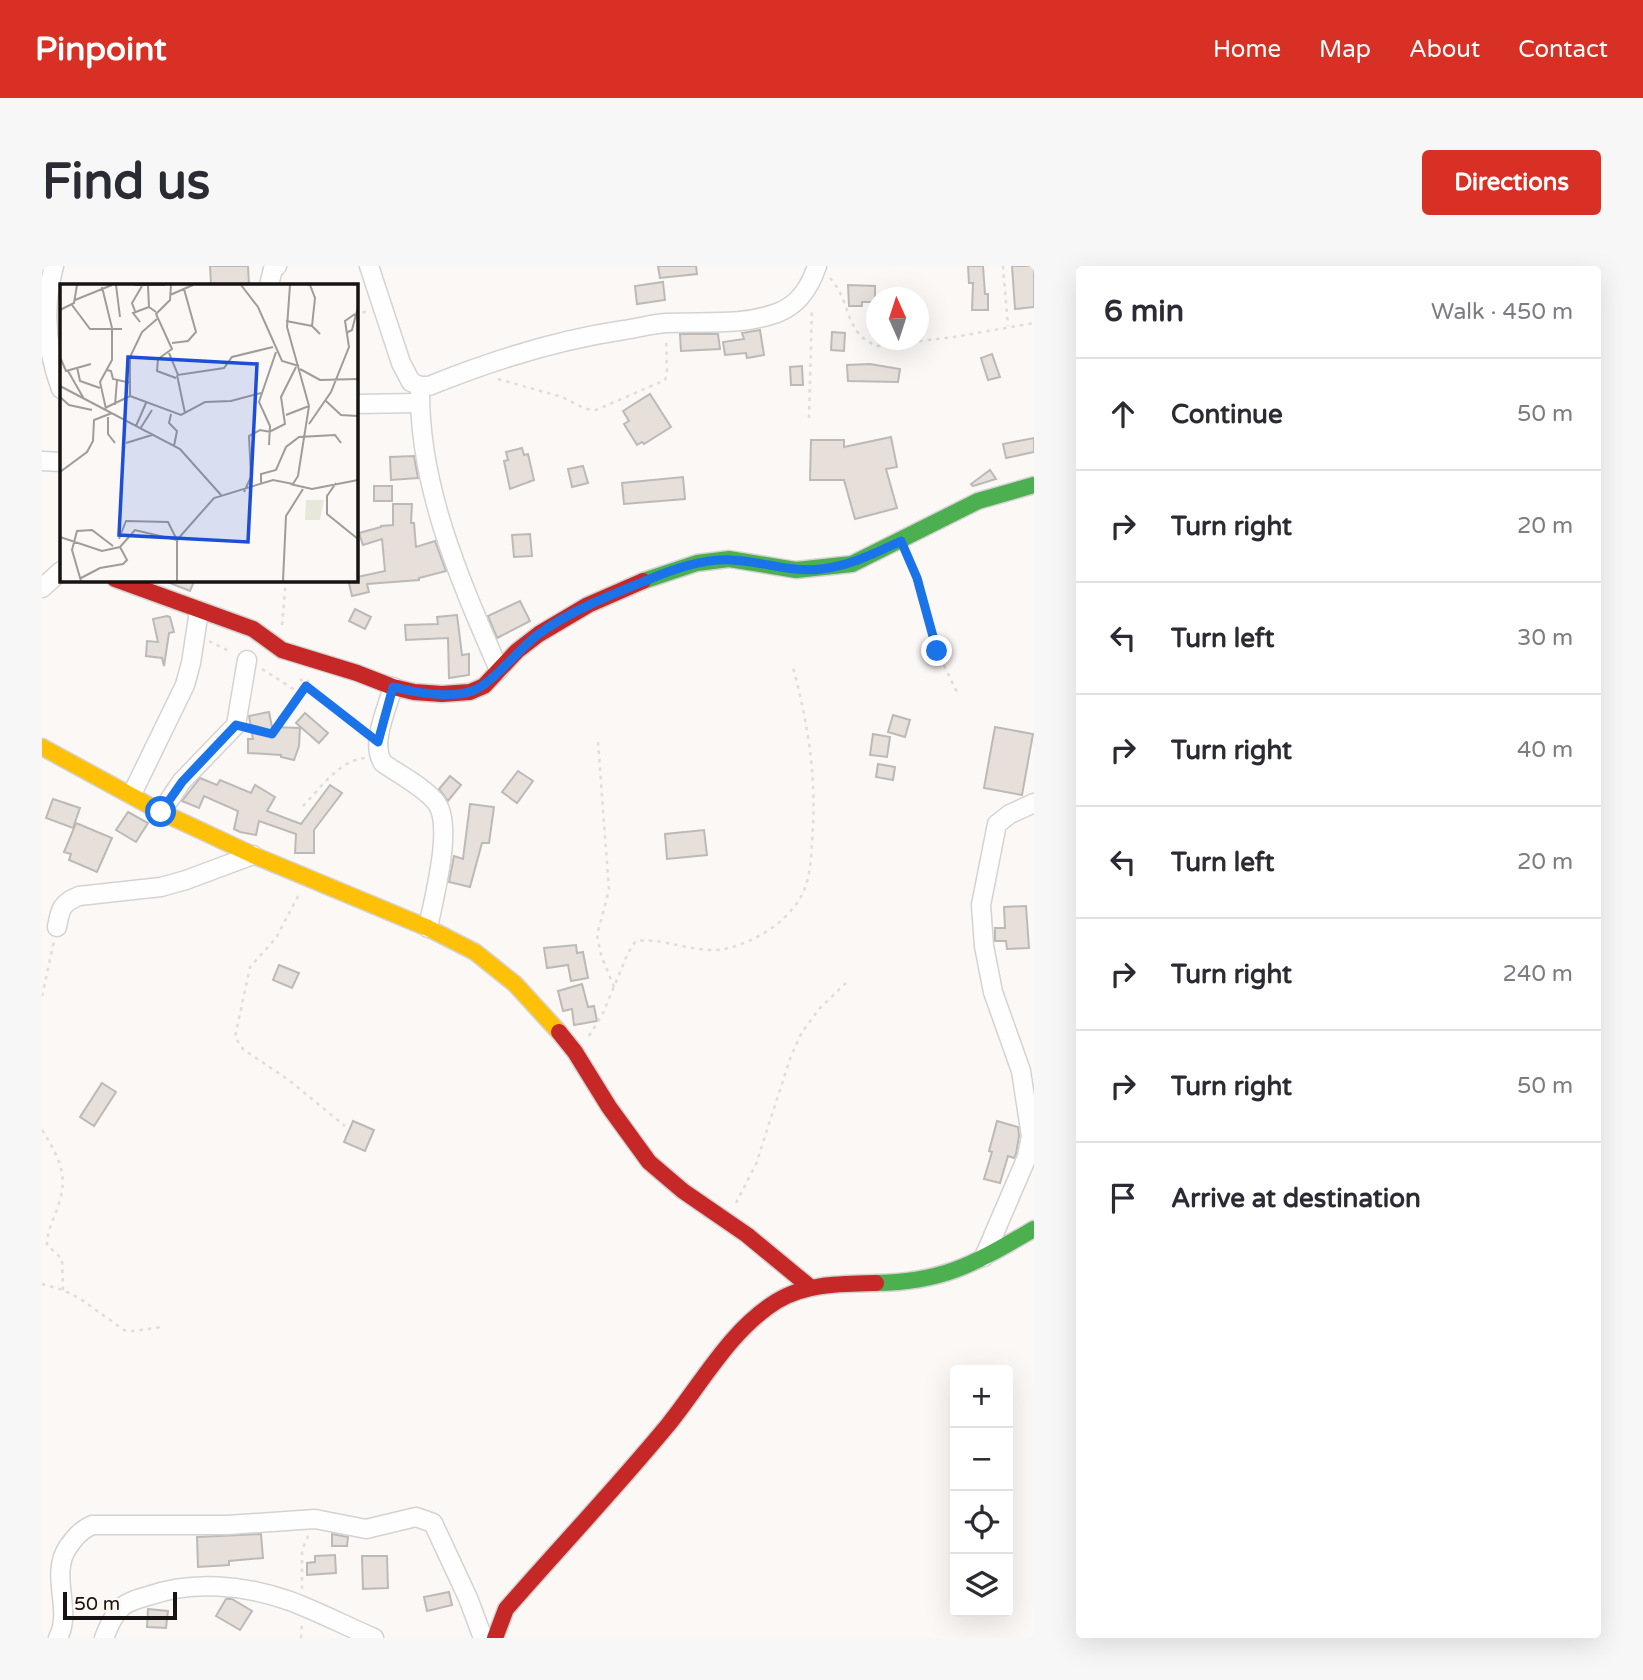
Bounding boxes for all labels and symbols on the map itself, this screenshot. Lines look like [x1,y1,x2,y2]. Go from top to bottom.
inset map [60,284,357,581]
north arrow [866,287,929,350]
route end [921,635,952,666]
route start [145,796,176,827]
scale bar [63,1589,177,1621]

